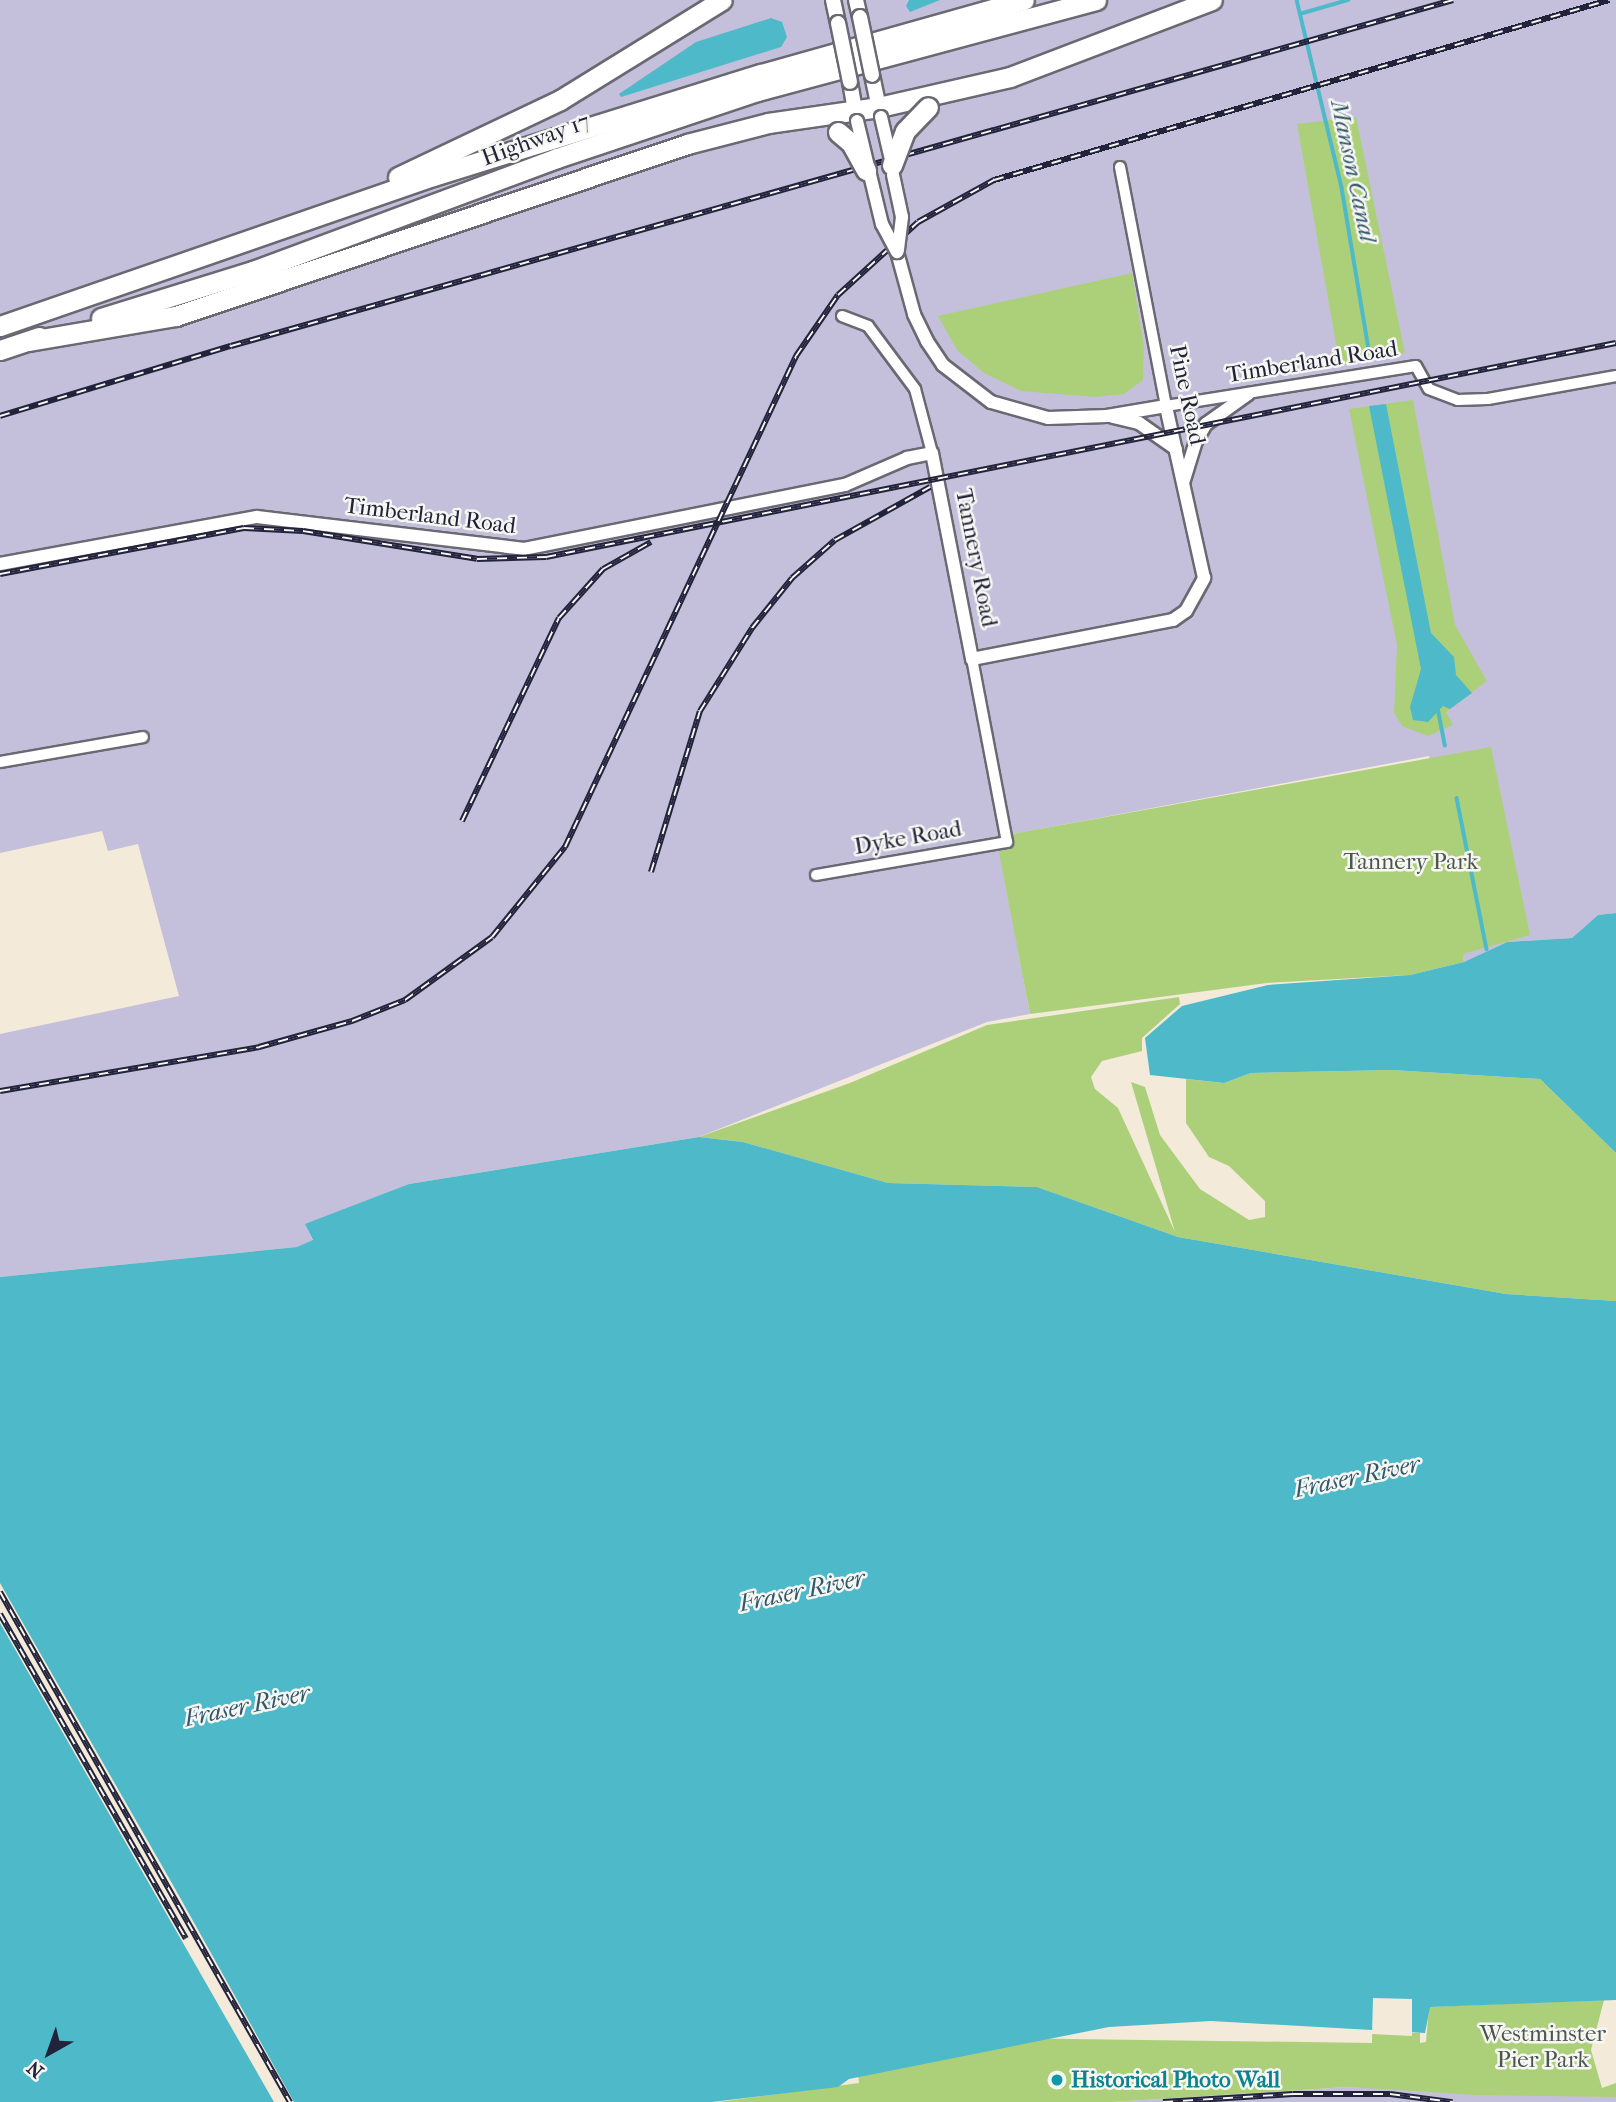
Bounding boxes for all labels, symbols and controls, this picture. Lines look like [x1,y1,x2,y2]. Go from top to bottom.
water label: Manson Canal [1324,98,1382,244]
street label: Highway 17 [478,108,594,172]
street label: Timberland Road [1224,335,1400,389]
street label: Pine Road [1163,343,1211,447]
street label: Tannery Road [949,486,1003,630]
street label: Timberland Road [343,492,517,540]
street label: Dyke Road [852,815,964,861]
park label: Tannery Park [1344,848,1478,876]
water label: Fraser River [1292,1450,1422,1504]
water label: Fraser River [737,1564,867,1618]
water label: Fraser River [182,1679,312,1733]
north arrow [14,2018,84,2088]
park label: Westminster Pier Park [1480,2020,1606,2074]
text: N [23,2056,48,2082]
place label: Historical Photo Wall [1071,2066,1280,2094]
marker: Historical Photo Wall [1049,2072,1065,2088]

